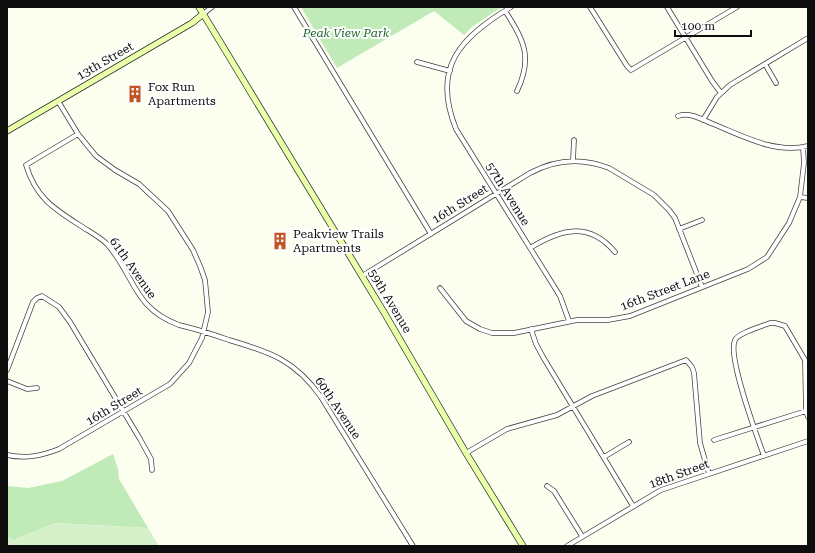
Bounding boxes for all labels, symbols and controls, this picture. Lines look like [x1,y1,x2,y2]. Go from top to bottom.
scale bar [675,12,751,38]
text: 100 m [681,19,715,33]
park label: Peak View Park [302,26,390,40]
street label: 13th Street [74,39,136,83]
place label: Fox Run Apartments [148,80,216,108]
building icon: Fox Run Apartments [125,84,145,104]
street label: 57th Avenue [483,160,533,228]
street label: 16th Street [430,181,491,227]
place label: Peakview Trails Apartments [293,227,384,255]
building icon: Peakview Trails Apartments [270,231,290,251]
street label: 61th Avenue [107,235,160,302]
street label: 16th Street Lane [618,266,712,313]
street label: 59th Avenue [366,267,415,336]
street label: 60th Avenue [312,374,364,442]
street label: 16th Street [83,383,145,428]
street label: 18th Street [647,456,712,491]

